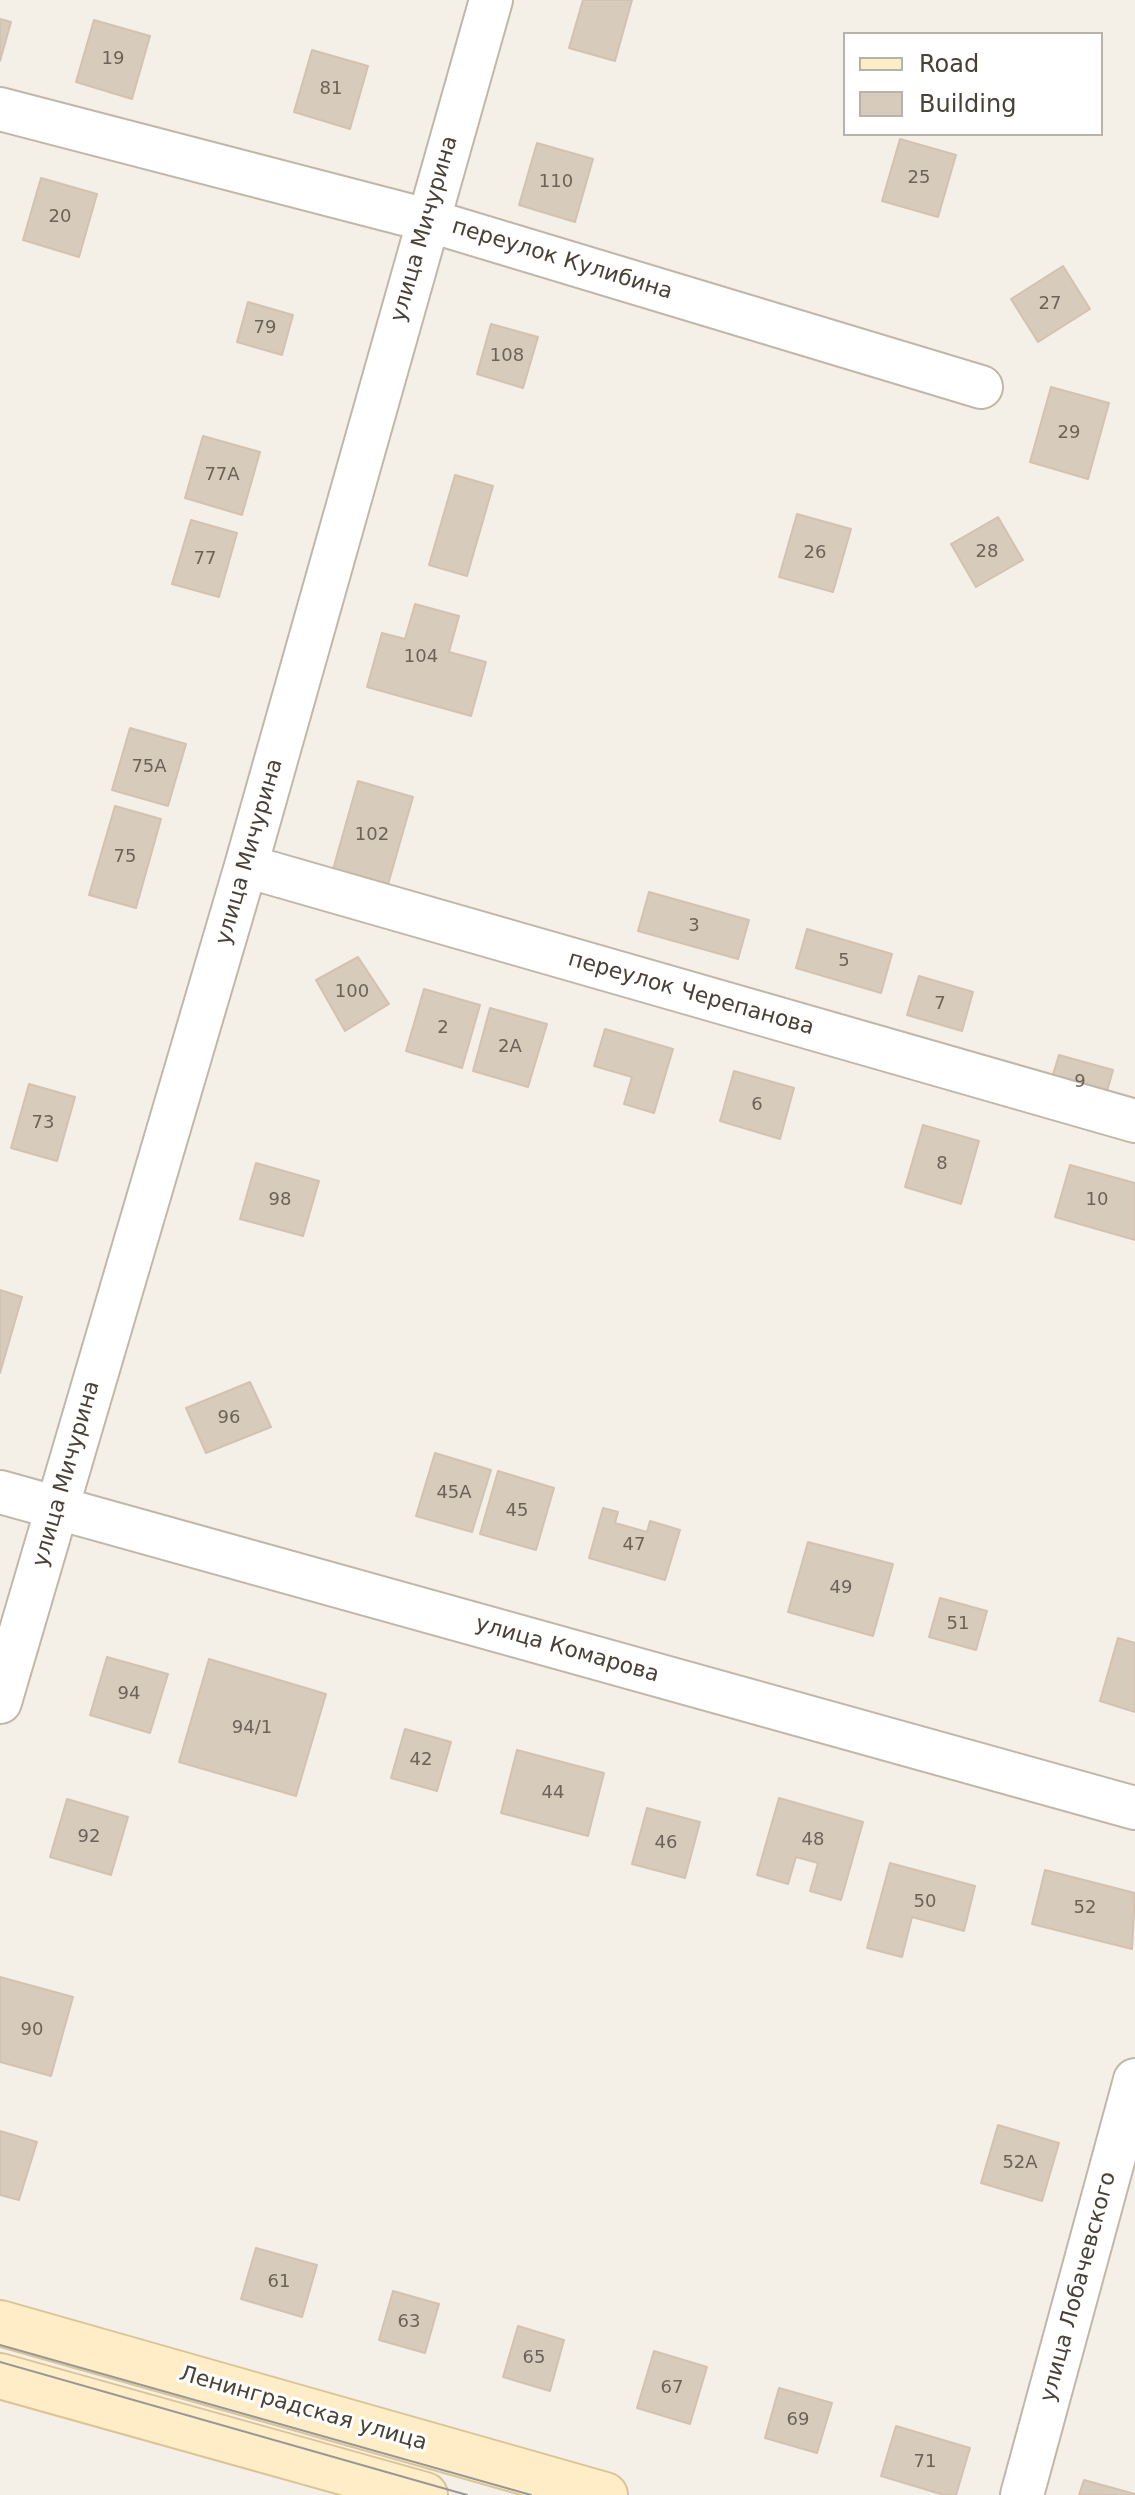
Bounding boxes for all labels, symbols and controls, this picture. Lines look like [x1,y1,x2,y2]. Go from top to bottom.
legend [843,32,1103,136]
house number: 19 [102,48,124,70]
text: Road [919,50,979,78]
house number: 81 [320,78,342,100]
text: Building [919,90,1016,118]
street label: улица Мичурина [386,133,464,325]
house number: 25 [908,167,930,189]
house number: 110 [539,171,573,193]
house number: 20 [49,206,71,228]
street label: переулок Кулибина [449,214,675,306]
house number: 27 [1039,293,1061,315]
house number: 79 [254,317,276,339]
house number: 108 [490,345,524,367]
house number: 29 [1058,422,1080,444]
house number: 77А [204,464,240,486]
house number: 28 [976,541,998,563]
house number: 26 [804,542,826,564]
house number: 77 [194,548,216,570]
house number: 104 [404,646,438,668]
house number: 75А [131,756,167,778]
street label: улица Мичурина [211,756,289,948]
house number: 102 [355,824,389,846]
house number: 75 [114,846,136,868]
house number: 3 [688,915,700,937]
street label: переулок Черепанова [565,946,817,1042]
house number: 5 [838,950,850,972]
house number: 100 [335,981,369,1003]
house number: 7 [934,993,946,1015]
house number: 2 [437,1017,449,1039]
house number: 2А [498,1036,522,1058]
house number: 9 [1074,1071,1086,1093]
house number: 6 [751,1094,763,1116]
house number: 73 [32,1112,54,1134]
house number: 8 [936,1153,948,1175]
house number: 98 [269,1189,291,1211]
house number: 10 [1086,1189,1108,1211]
street label: улица Мичурина [28,1378,106,1570]
house number: 96 [218,1407,240,1429]
house number: 45А [436,1482,472,1504]
house number: 45 [506,1500,528,1522]
house number: 47 [623,1534,645,1556]
house number: 49 [830,1577,852,1599]
street label: улица Комарова [472,1611,662,1689]
house number: 51 [947,1613,969,1635]
house number: 94 [118,1683,140,1705]
house number: 94/1 [232,1717,272,1739]
house number: 42 [410,1749,432,1771]
house number: 44 [542,1782,564,1804]
house number: 92 [78,1826,100,1848]
house number: 48 [802,1829,824,1851]
house number: 46 [655,1832,677,1854]
house number: 50 [914,1891,936,1913]
house number: 52 [1074,1897,1096,1919]
house number: 90 [21,2019,43,2041]
house number: 52А [1002,2152,1038,2174]
street label: улица Лобачевского [1036,2169,1122,2405]
house number: 61 [268,2271,290,2293]
house number: 63 [398,2311,420,2333]
house number: 65 [523,2347,545,2369]
street label: Ленинградская улица [176,2361,430,2457]
house number: 67 [661,2377,683,2399]
house number: 69 [787,2409,809,2431]
house number: 71 [914,2451,936,2473]

